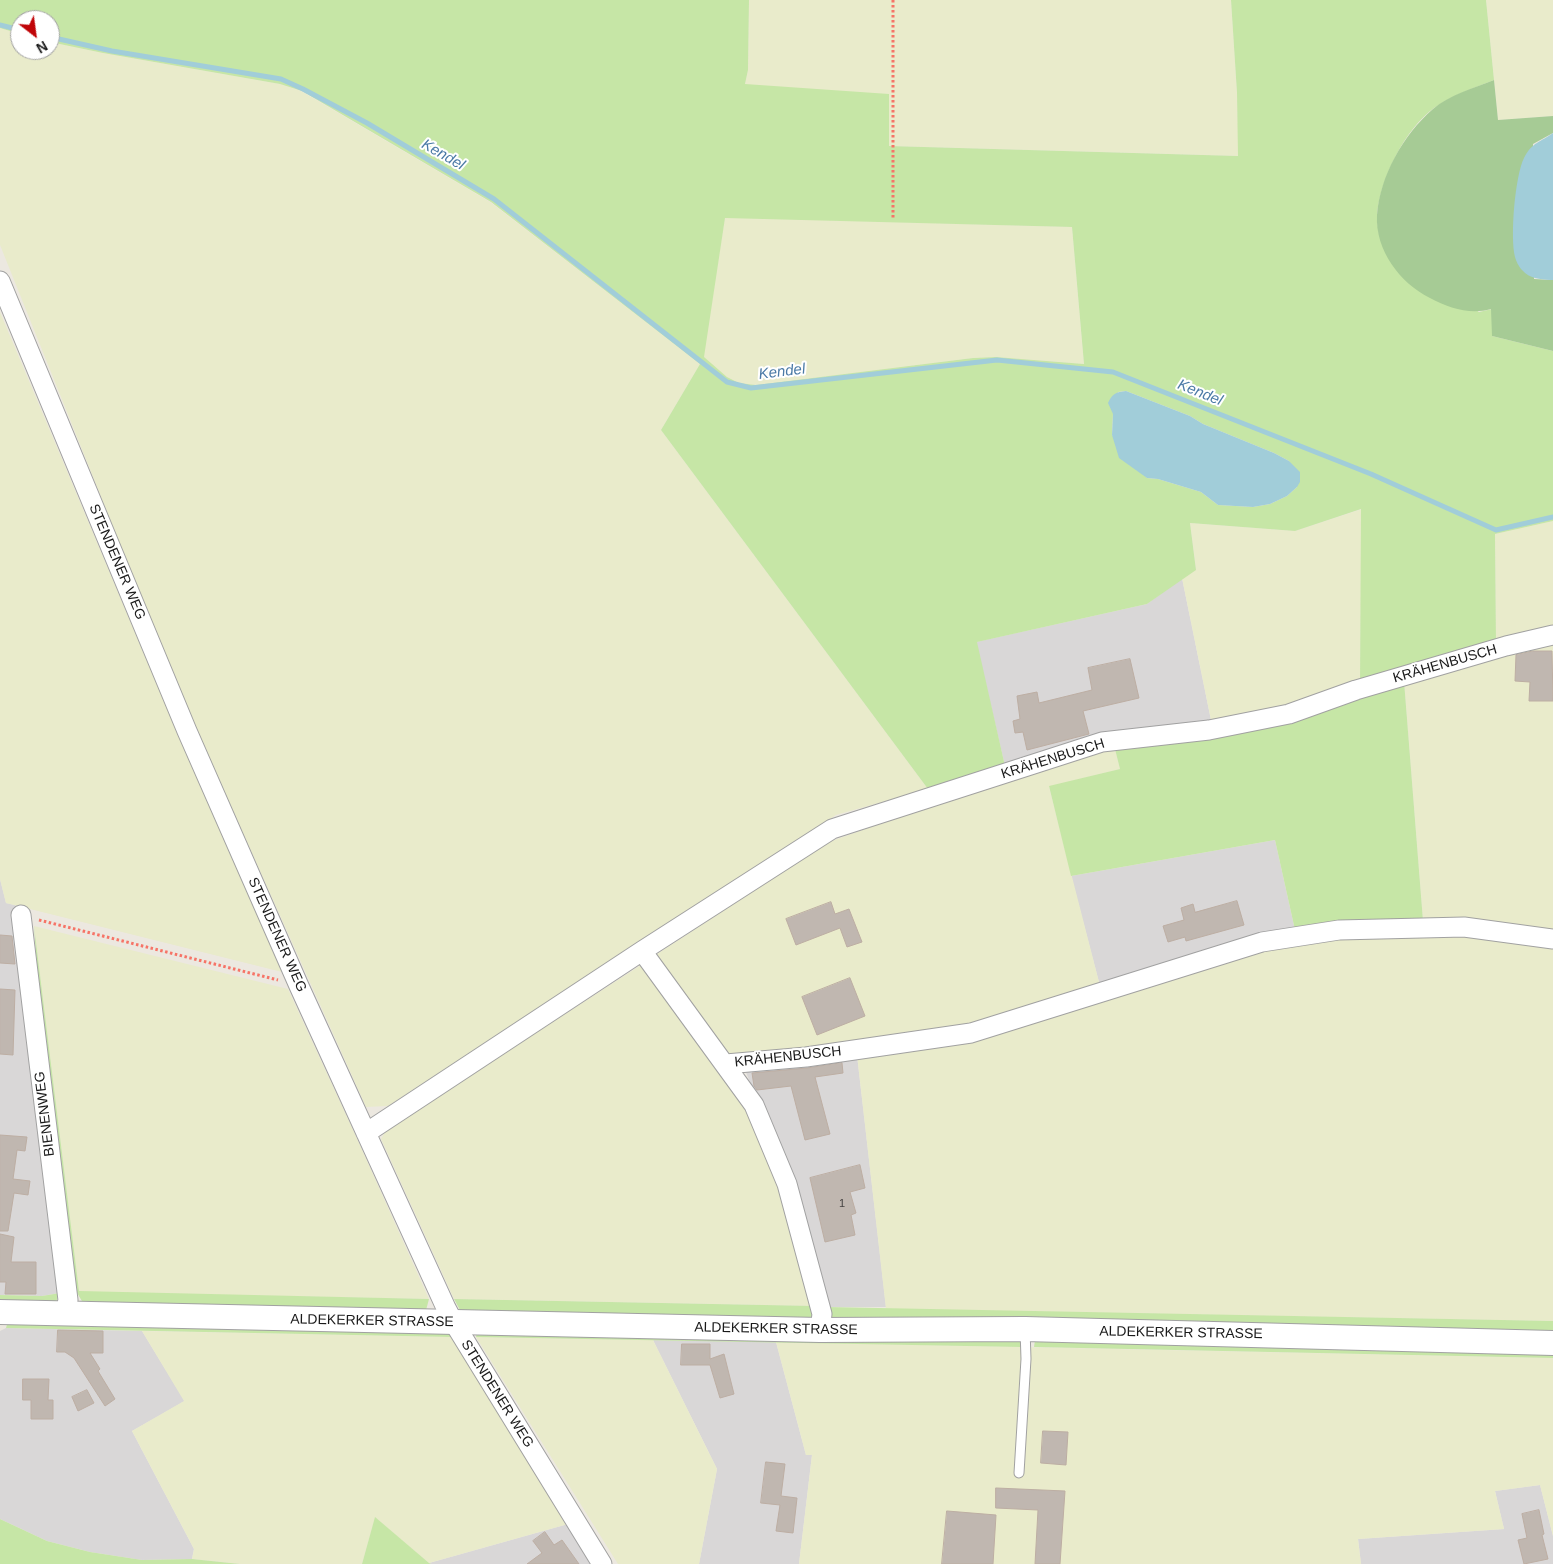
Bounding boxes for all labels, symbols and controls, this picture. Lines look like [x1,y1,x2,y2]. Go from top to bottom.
north arrow [10,10,60,60]
text: N [34,38,50,57]
water label: Kendel [418,136,468,174]
water label: Kendel [758,360,806,384]
water label: Kendel [1175,376,1225,410]
street label: STENDENER WEG [85,502,149,622]
street label: KRÄHENBUSCH [1391,641,1499,687]
street label: KRÄHENBUSCH [999,735,1107,783]
street label: STENDENER WEG [244,875,310,995]
street label: KRÄHENBUSCH [734,1043,842,1071]
street label: BIENENWEG [31,1071,59,1157]
house number: 1 [839,1197,845,1211]
street label: ALDEKERKER STRASSE [290,1311,454,1331]
street label: ALDEKERKER STRASSE [694,1319,858,1339]
street label: ALDEKERKER STRASSE [1099,1323,1263,1343]
street label: STENDENER WEG [457,1337,537,1451]

